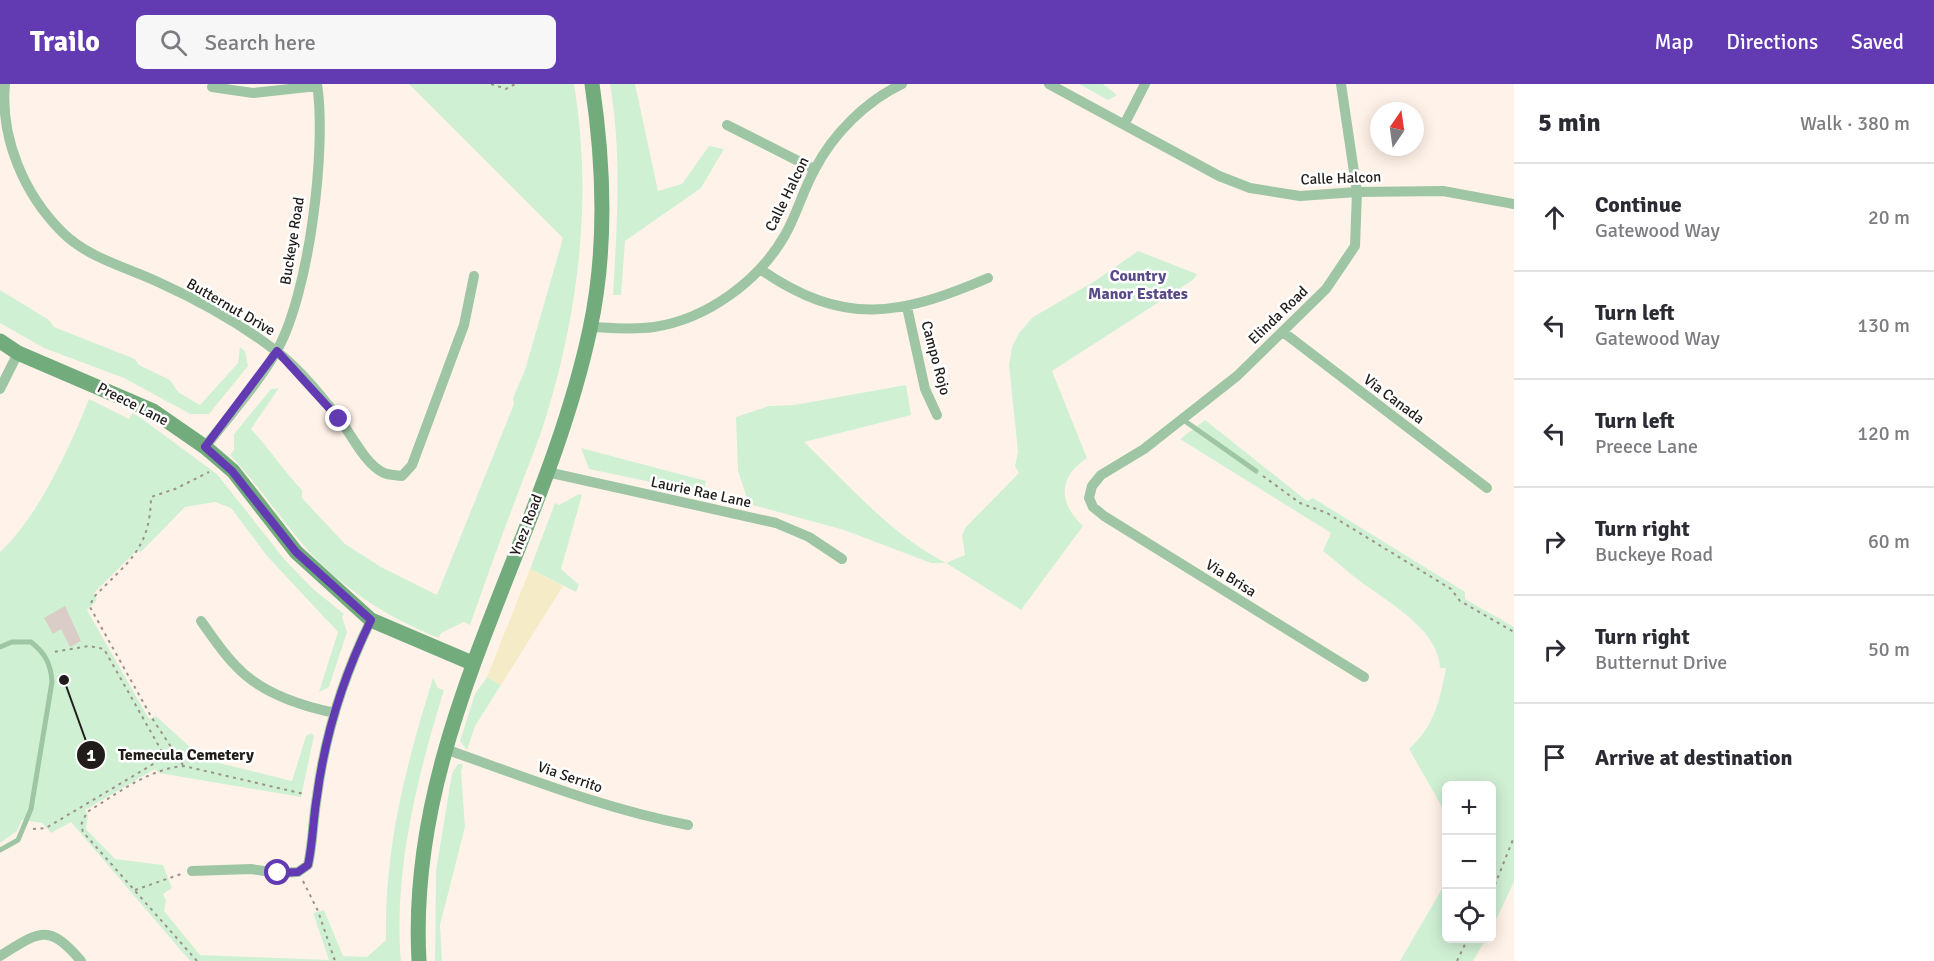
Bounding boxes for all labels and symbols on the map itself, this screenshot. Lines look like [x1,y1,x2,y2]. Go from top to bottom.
north arrow [1370,102,1424,156]
street label: Calle Halcon [761,154,813,234]
street label: Calle Halcon [1300,168,1382,188]
street label: Buckeye Road [276,196,308,286]
district label: Country Manor Estates [1088,266,1188,304]
street label: Butternut Drive [184,274,278,340]
street label: Elinda Road [1244,282,1312,348]
street label: Campo Rojo [917,319,955,397]
street label: Via Canada [1360,370,1428,428]
street label: Preece Lane [94,378,172,430]
route end [325,405,351,431]
street label: Laurie Rae Lane [649,473,753,511]
street label: Ynez Road [506,492,546,558]
street label: Via Brisa [1202,555,1260,601]
callout: Temecula Cemetery [76,738,266,772]
text: 1 [86,744,96,766]
text: Temecula Cemetery [118,745,254,765]
street label: Via Serrito [535,757,605,797]
route start [264,859,290,885]

